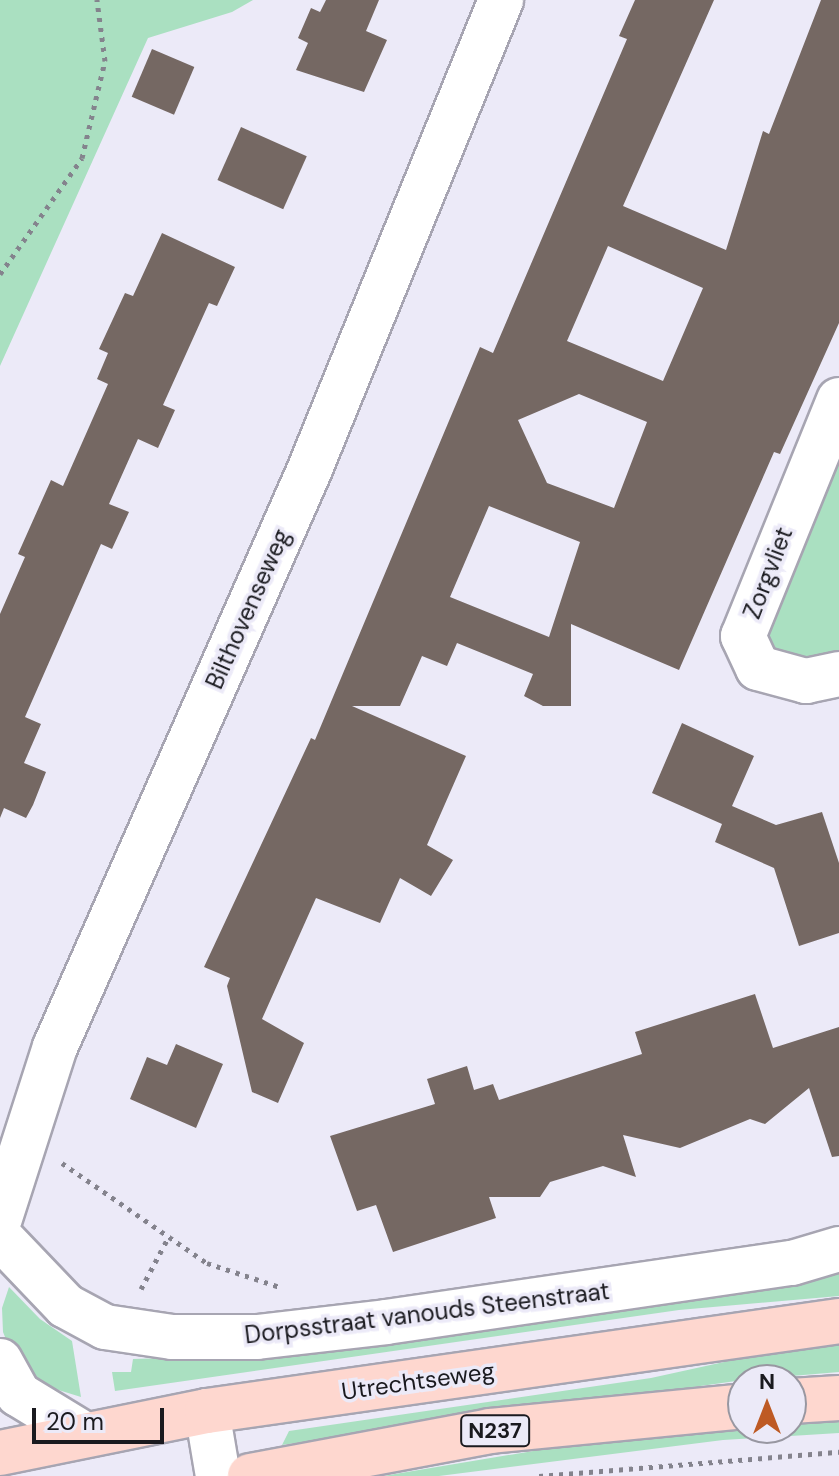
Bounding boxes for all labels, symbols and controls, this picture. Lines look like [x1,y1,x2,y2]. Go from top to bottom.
street label: Zorgvliet [737,523,799,623]
street label: Bilthovenseweg [200,525,296,693]
street label: Dorpsstraat vanouds Steenstraat [243,1276,611,1350]
street label: Utrechtseweg [340,1356,496,1406]
north arrow [727,1364,807,1444]
text: N [759,1367,775,1396]
scale bar [36,1392,168,1442]
text: 20 m [46,1406,104,1437]
road number: N237 [459,1413,531,1449]

